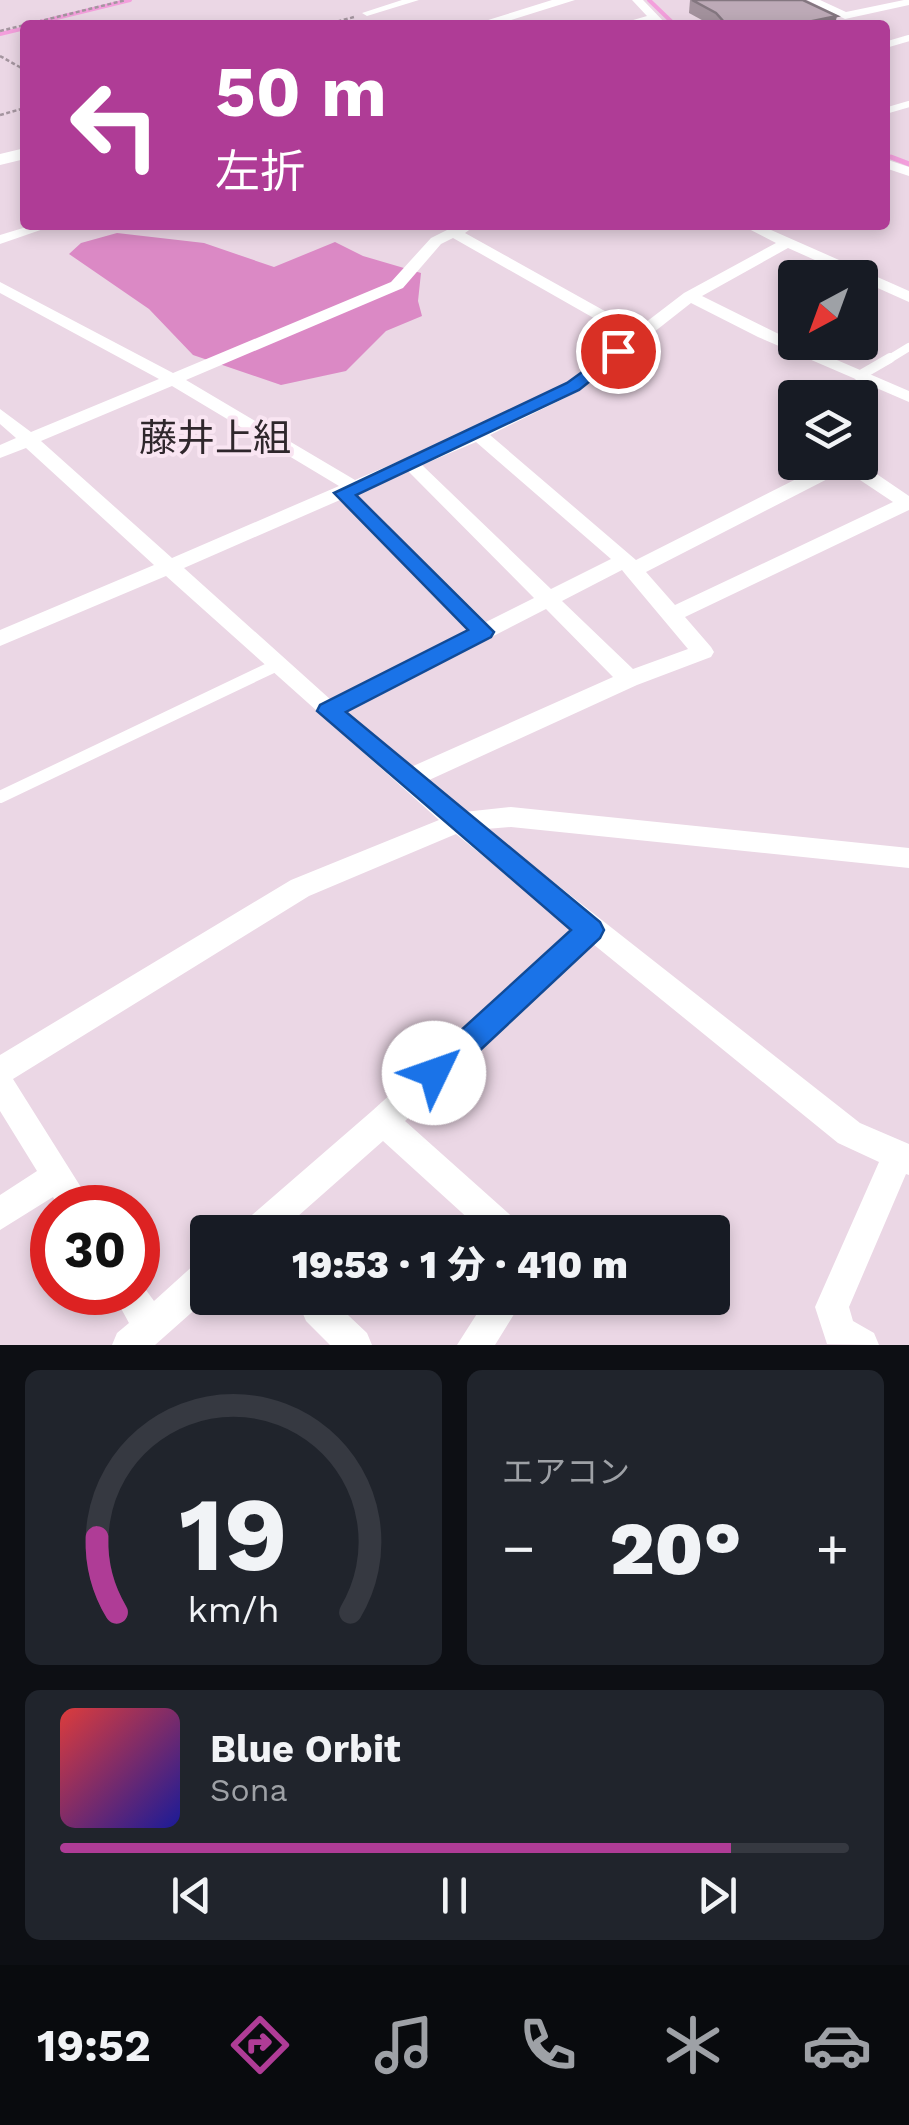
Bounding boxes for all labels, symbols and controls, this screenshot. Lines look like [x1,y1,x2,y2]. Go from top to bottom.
text: 50 m [215,51,387,133]
icon: left [50,60,180,190]
text: 左折 [215,145,305,198]
north arrow [778,260,878,360]
map controls [778,260,878,480]
pin [576,309,661,394]
icon: arrive [591,324,646,379]
button: layers [778,380,878,480]
district label: 藤井上組 [139,416,291,460]
position arrow [382,1021,486,1125]
speed limit sign: 30 [30,1185,160,1315]
text: 19:53 · 1 分 · 410 m [292,1243,628,1287]
text: エアコン [502,1453,630,1491]
text: 19 [179,1473,288,1595]
text: 20° [609,1504,742,1592]
text: − [502,1516,535,1580]
text: + [816,1516,849,1580]
text: km/h [187,1589,280,1631]
text: Blue Orbit [210,1727,401,1771]
text: Sona [210,1771,288,1809]
icon: previous [164,1868,219,1923]
icon: pause [427,1868,482,1923]
icon: next [690,1868,745,1923]
icon: directions [225,2010,295,2080]
icon: music [369,2010,439,2080]
icon: phone [513,2010,583,2080]
icon: climate [658,2010,728,2080]
icon: car [802,2010,872,2080]
text: 19:52 [37,2019,151,2072]

